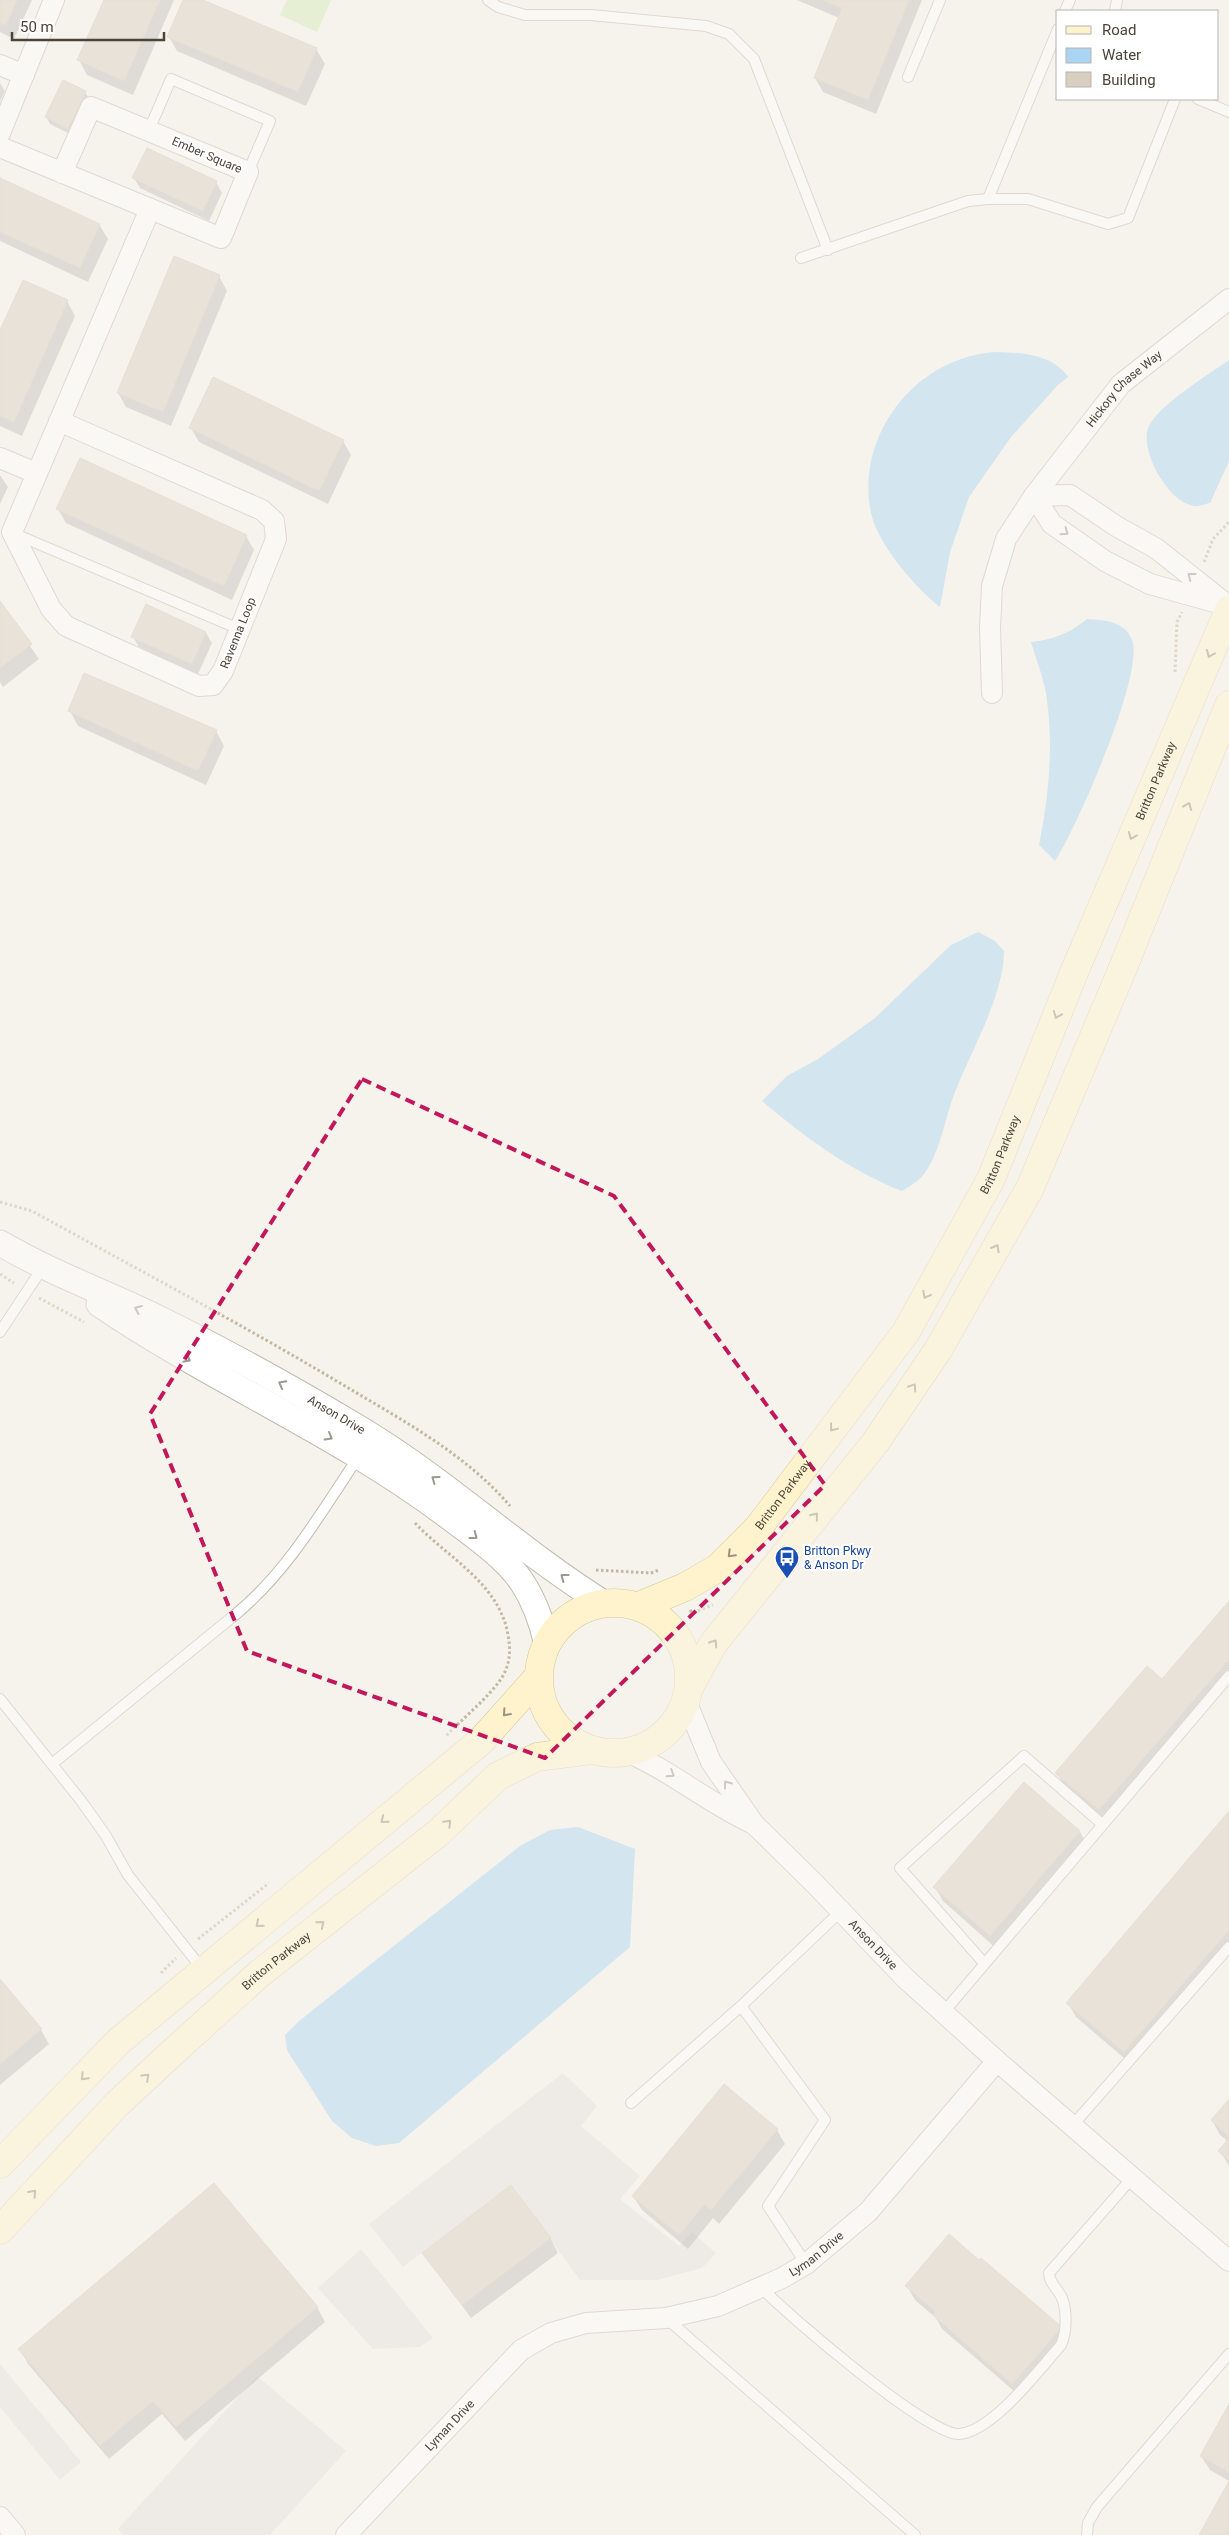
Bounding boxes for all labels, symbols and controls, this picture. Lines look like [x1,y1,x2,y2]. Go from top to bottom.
scale bar [12,10,165,42]
legend [1056,10,1219,100]
text: 50 m [20,18,54,36]
text: Road [1102,21,1136,39]
text: Water [1102,46,1141,64]
text: Building [1102,71,1156,89]
street label: Ember Square [170,134,244,176]
street label: Hickory Chase Way [1083,347,1165,430]
one-way arrow [1059,527,1068,535]
one-way arrow [1187,572,1196,581]
street label: Ravenna Loop [217,595,259,671]
one-way arrow [1205,650,1215,658]
street label: Britton Parkway [1133,739,1179,822]
one-way arrow [1182,802,1193,811]
one-way arrow [1128,831,1139,840]
one-way arrow [1053,1010,1063,1019]
street label: Britton Parkway [977,1113,1023,1196]
one-way arrow [990,1244,1000,1253]
one-way arrow [922,1290,932,1299]
one-way arrow [134,1305,143,1315]
one-way arrow [182,1353,191,1363]
one-way arrow [278,1381,287,1391]
one-way arrow [907,1383,916,1393]
street label: Anson Drive [305,1393,368,1437]
one-way arrow [830,1422,839,1432]
one-way arrow [324,1431,333,1441]
street label: Britton Parkway [752,1457,814,1533]
one-way arrow [431,1476,441,1485]
one-way arrow [810,1513,819,1522]
one-way arrow [468,1530,478,1539]
place label: Britton Pkwy & Anson Dr [804,1544,871,1572]
bus stop icon: Britton Pkwy & Anson Dr [774,1545,800,1579]
one-way arrow [728,1549,737,1558]
one-way arrow [561,1575,570,1583]
one-way arrow [708,1640,717,1649]
one-way arrow [503,1708,512,1717]
one-way arrow [665,1768,674,1777]
one-way arrow [724,1781,732,1790]
one-way arrow [381,1815,390,1823]
one-way arrow [442,1820,451,1829]
street label: Anson Drive [846,1917,900,1973]
one-way arrow [256,1918,265,1927]
one-way arrow [315,1922,324,1930]
street label: Britton Parkway [239,1929,314,1993]
one-way arrow [81,2071,90,2080]
one-way arrow [140,2074,149,2083]
one-way arrow [27,2190,36,2199]
street label: Lyman Drive [787,2229,846,2279]
street label: Lyman Drive [422,2397,477,2454]

